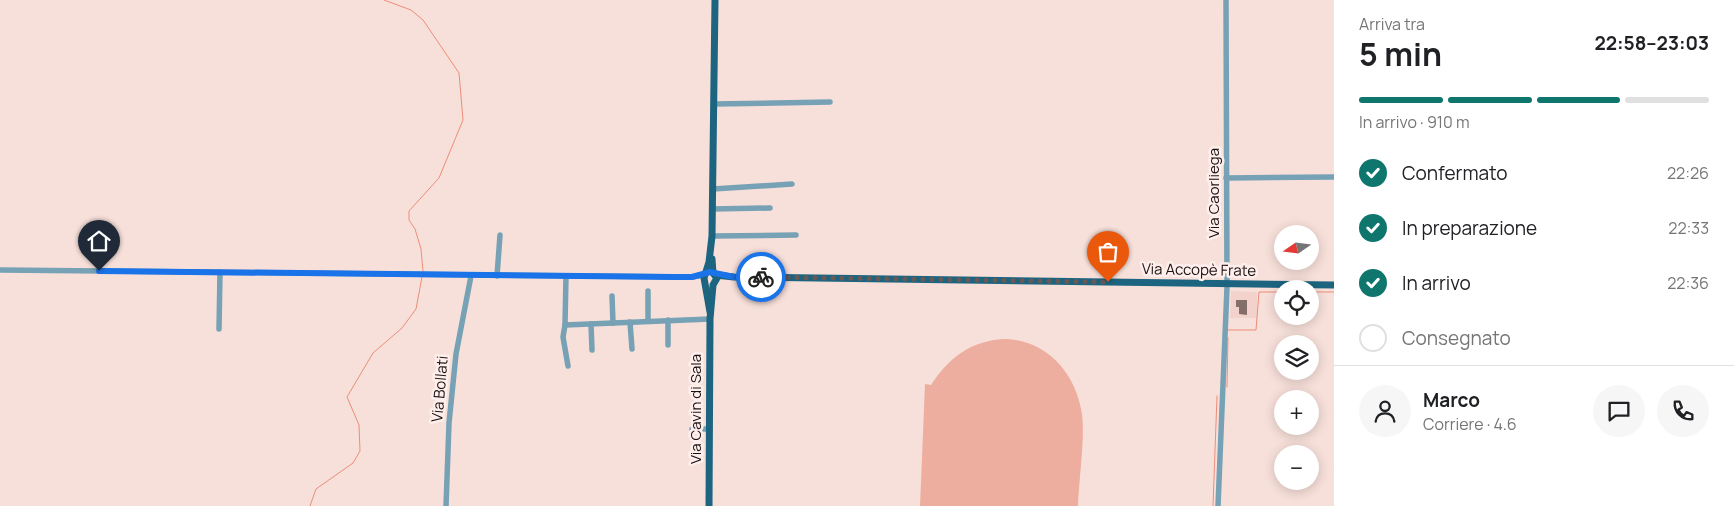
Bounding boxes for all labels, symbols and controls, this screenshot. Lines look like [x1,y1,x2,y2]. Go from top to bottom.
text: Arriva tra [1359,13,1425,35]
text: 22:58–23:03 [1594,30,1709,56]
text: 5 min [1359,32,1442,76]
text: In arrivo · 910 m [1359,111,1470,133]
street label: Via Caorliega [1203,148,1224,238]
icon: check [1359,159,1387,187]
text: Confermato [1402,160,1508,186]
text: 22:26 [1667,162,1709,184]
icon: check [1359,214,1387,242]
text: In preparazione [1402,215,1537,241]
text: 22:33 [1668,217,1709,239]
pin [78,220,120,271]
north arrow [1274,225,1319,270]
map controls [1274,225,1319,490]
icon: home [85,227,113,255]
pin [1087,231,1129,282]
icon: bag [1094,238,1122,266]
courier [736,252,786,302]
street label: Via Accopè Frate [1142,258,1257,281]
icon: bike [747,263,775,291]
icon: check [1359,269,1387,297]
text: In arrivo [1402,270,1471,296]
text: 22:36 [1667,272,1709,294]
button: locate [1274,280,1319,325]
text: Consegnato [1402,325,1511,351]
button: layers [1274,335,1319,380]
street label: Via Cavin di Sala [685,354,706,464]
street label: Via Bollati [426,355,453,423]
button: person [1359,385,1411,437]
button: chat [1593,385,1645,437]
button: phone [1657,385,1709,437]
text: Marco [1423,387,1480,413]
button: + [1274,390,1319,435]
text: Corriere · 4.6 [1423,413,1517,435]
button: − [1274,445,1319,490]

